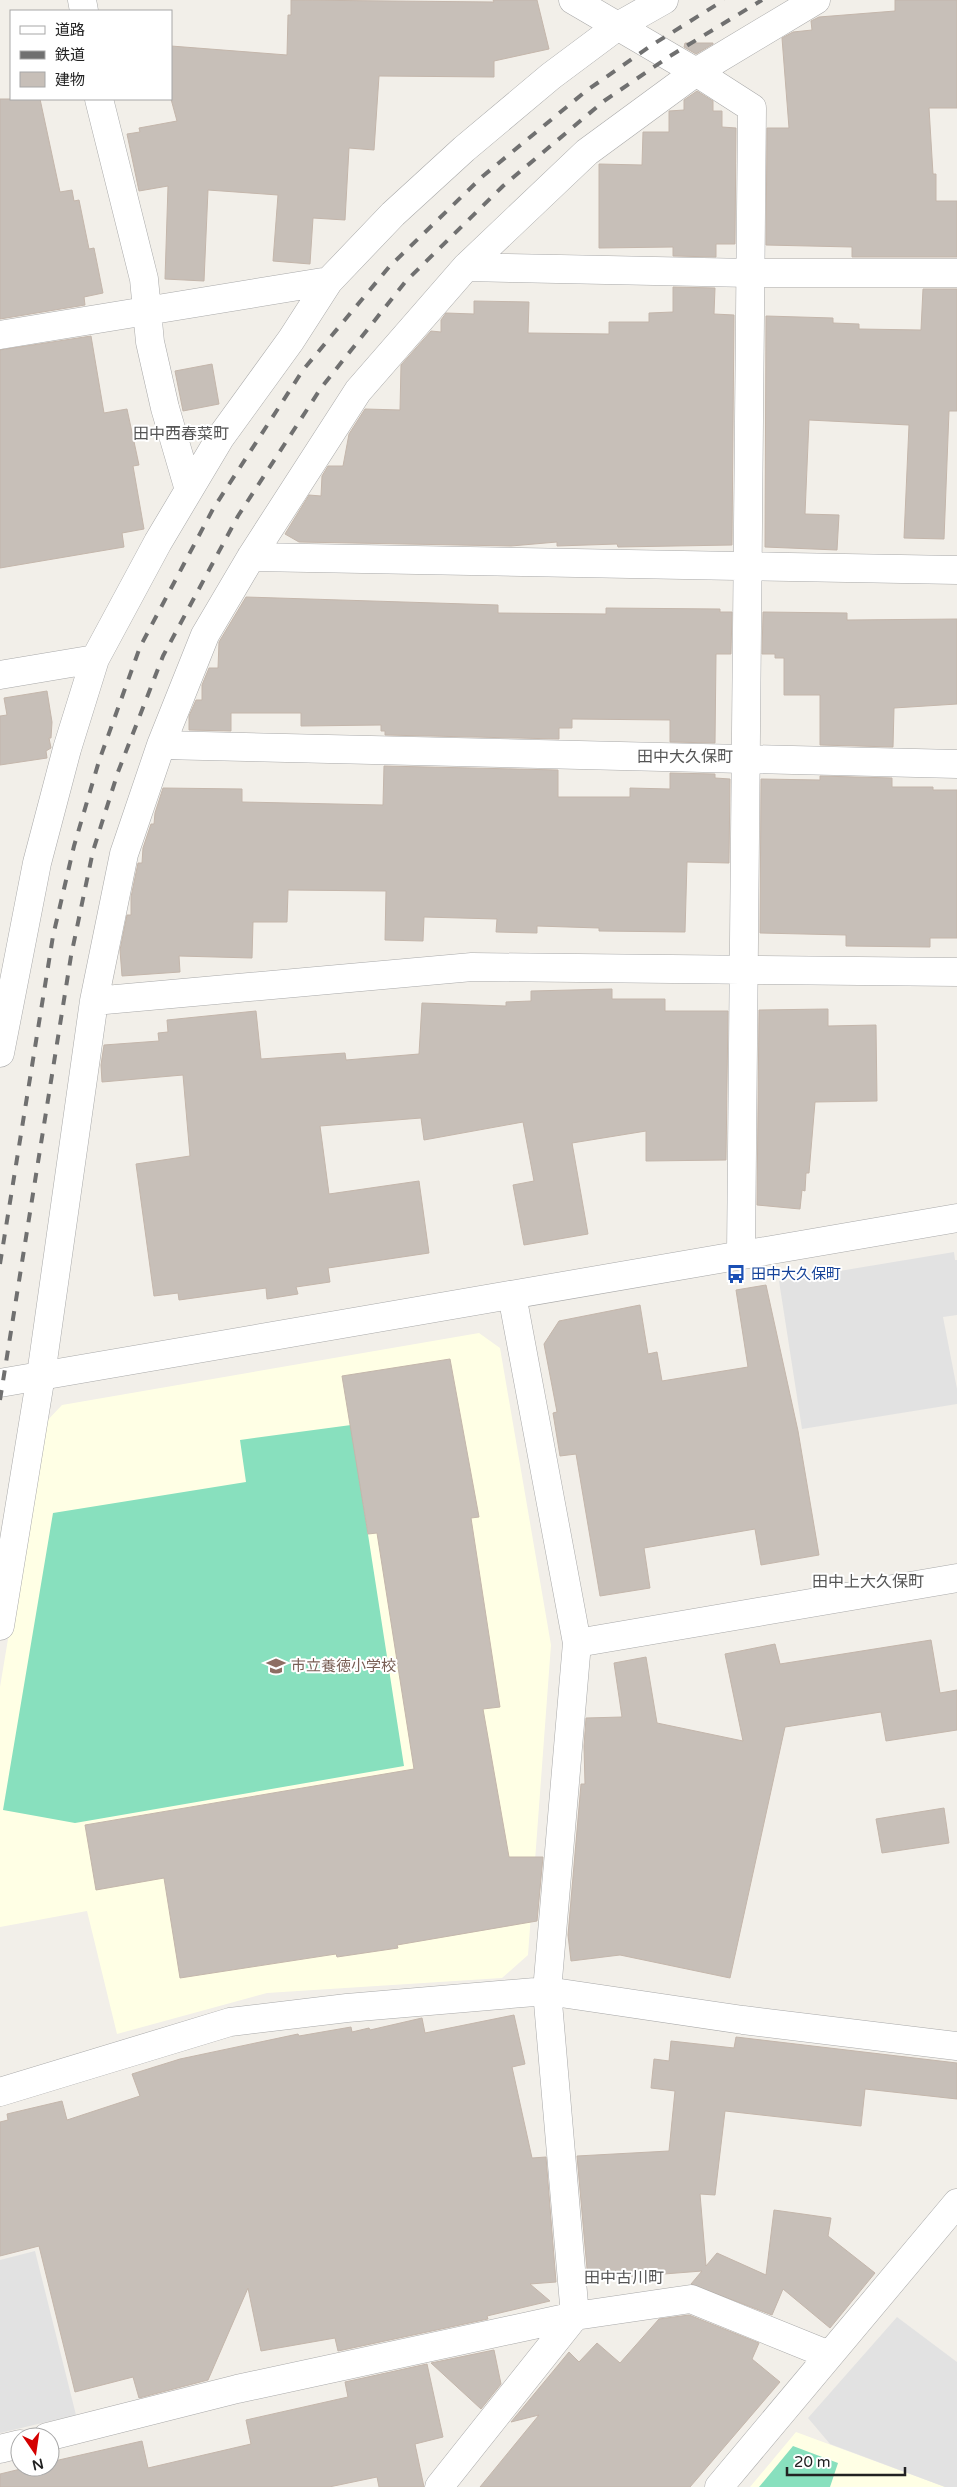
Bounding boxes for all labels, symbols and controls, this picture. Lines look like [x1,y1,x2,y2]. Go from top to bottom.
legend [10,10,172,100]
text: 道路 [55,21,85,39]
text: 鉄道 [55,46,85,64]
text: 建物 [55,71,85,89]
district label: 田中西春菜町 [133,424,229,444]
district label: 田中大久保町 [637,747,733,767]
bus stop icon: 田中大久保町 [725,1263,747,1285]
place label: 田中大久保町 [751,1265,841,1283]
district label: 田中上大久保町 [812,1572,924,1592]
school or university icon: 市立養徳小学校 [265,1655,287,1677]
place label: 市立養徳小学校 [291,1657,396,1675]
district label: 田中古川町 [584,2268,664,2288]
north arrow [10,2427,60,2477]
scale bar [787,2444,904,2476]
text: 20 m [794,2453,831,2471]
text: N [30,2455,45,2474]

